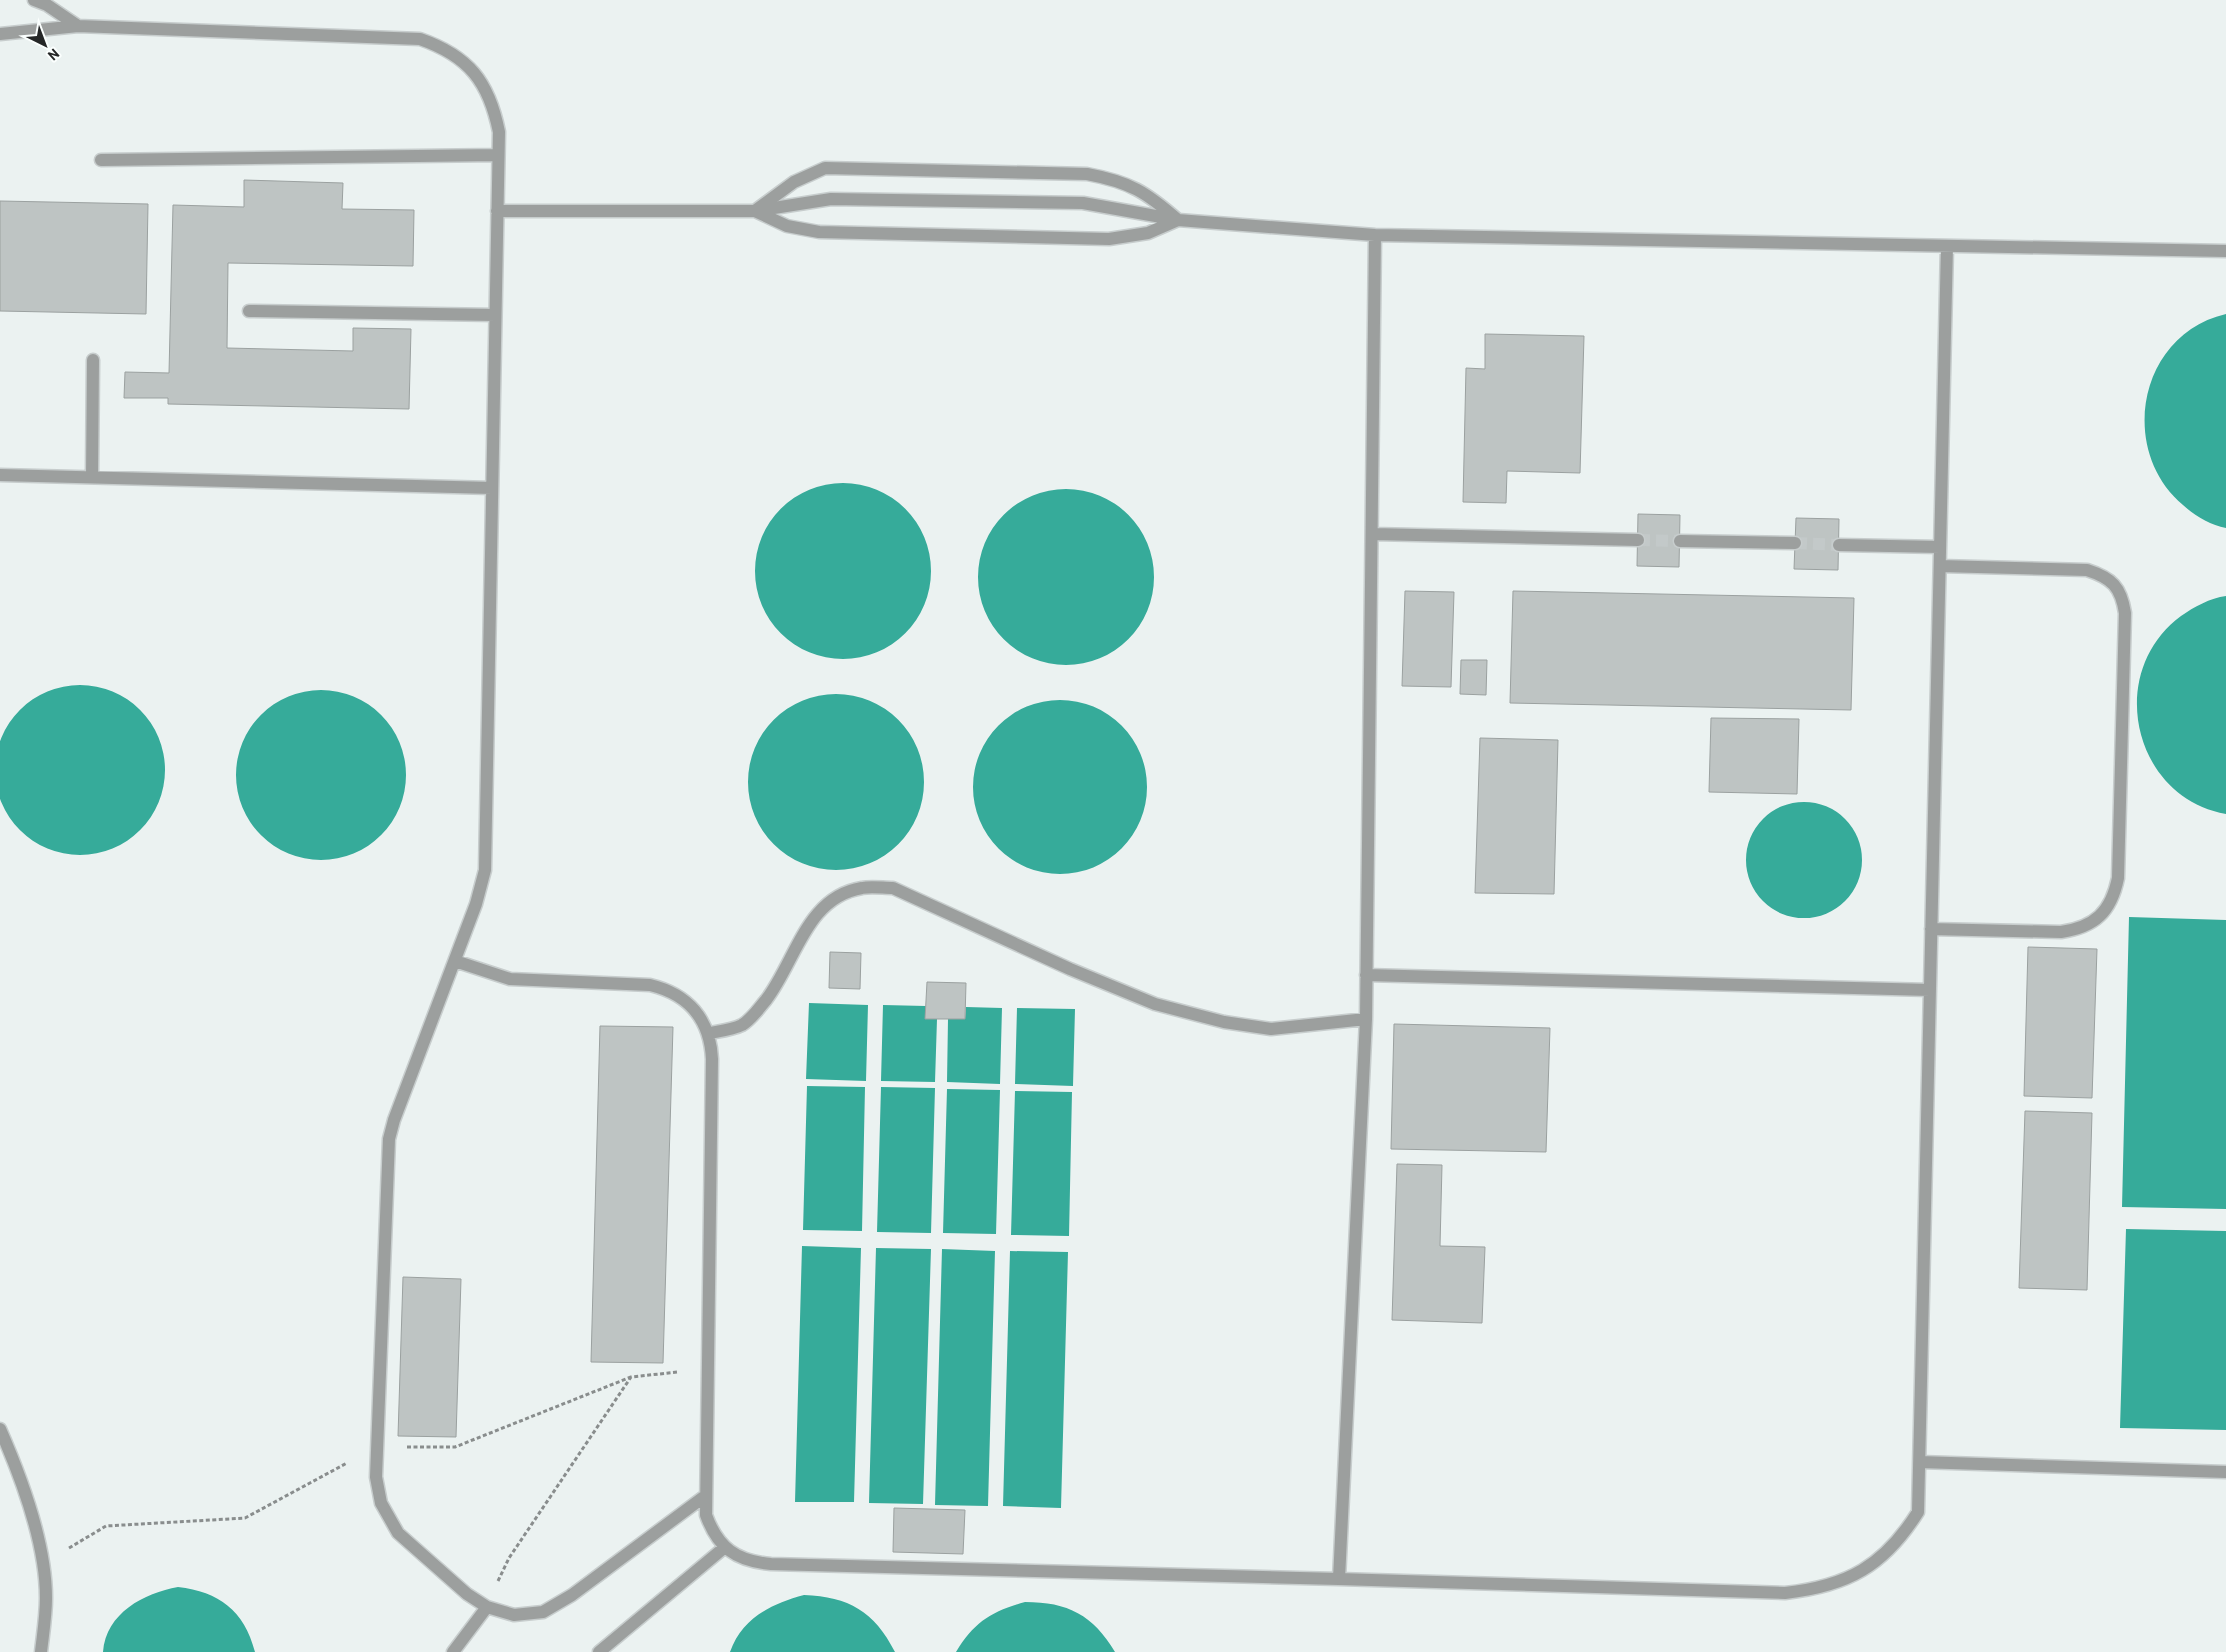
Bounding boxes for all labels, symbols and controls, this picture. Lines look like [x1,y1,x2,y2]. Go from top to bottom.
north arrow [20,20,70,70]
text: N [45,46,63,64]

